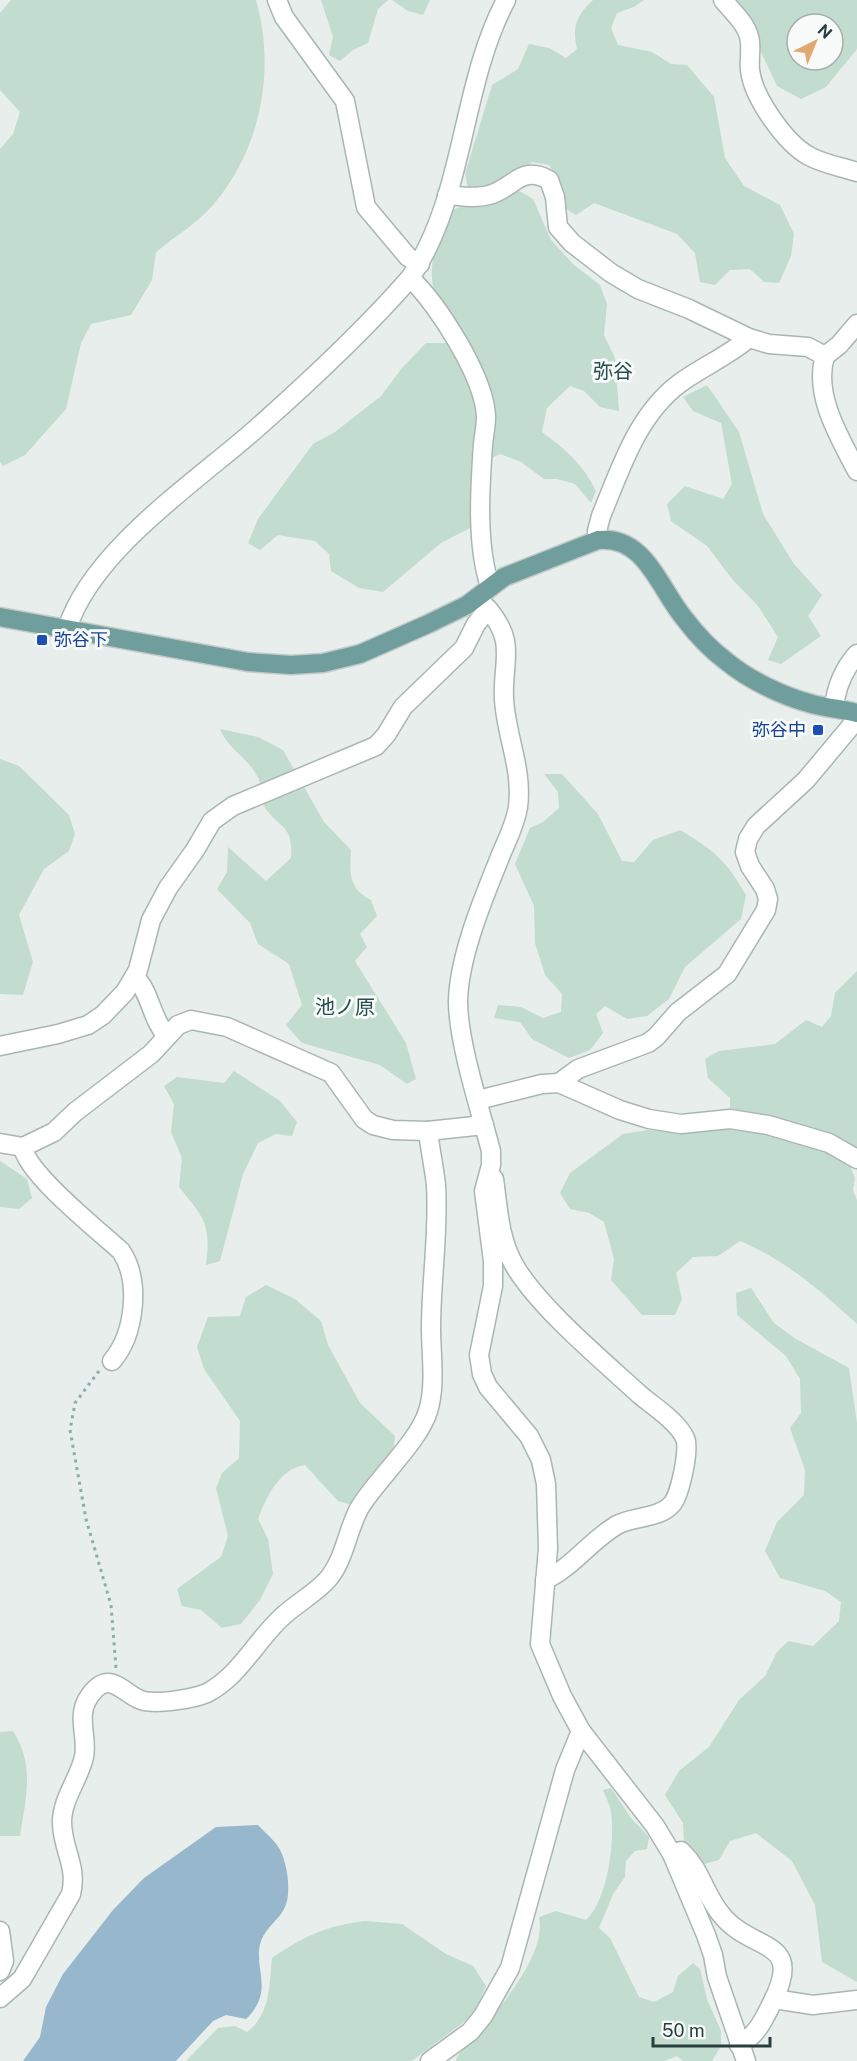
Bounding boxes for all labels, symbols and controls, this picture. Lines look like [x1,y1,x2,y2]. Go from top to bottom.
north arrow [785,12,845,72]
text: N [814,20,836,43]
district label: 弥谷 [593,359,633,383]
place label: 弥谷下 [54,629,108,650]
marker: 弥谷下 [35,633,49,647]
place label: 弥谷中 [752,719,806,740]
marker: 弥谷中 [811,723,825,737]
district label: 池ノ原 [315,995,375,1019]
scale bar [653,2010,770,2048]
text: 50 m [662,2020,705,2041]

